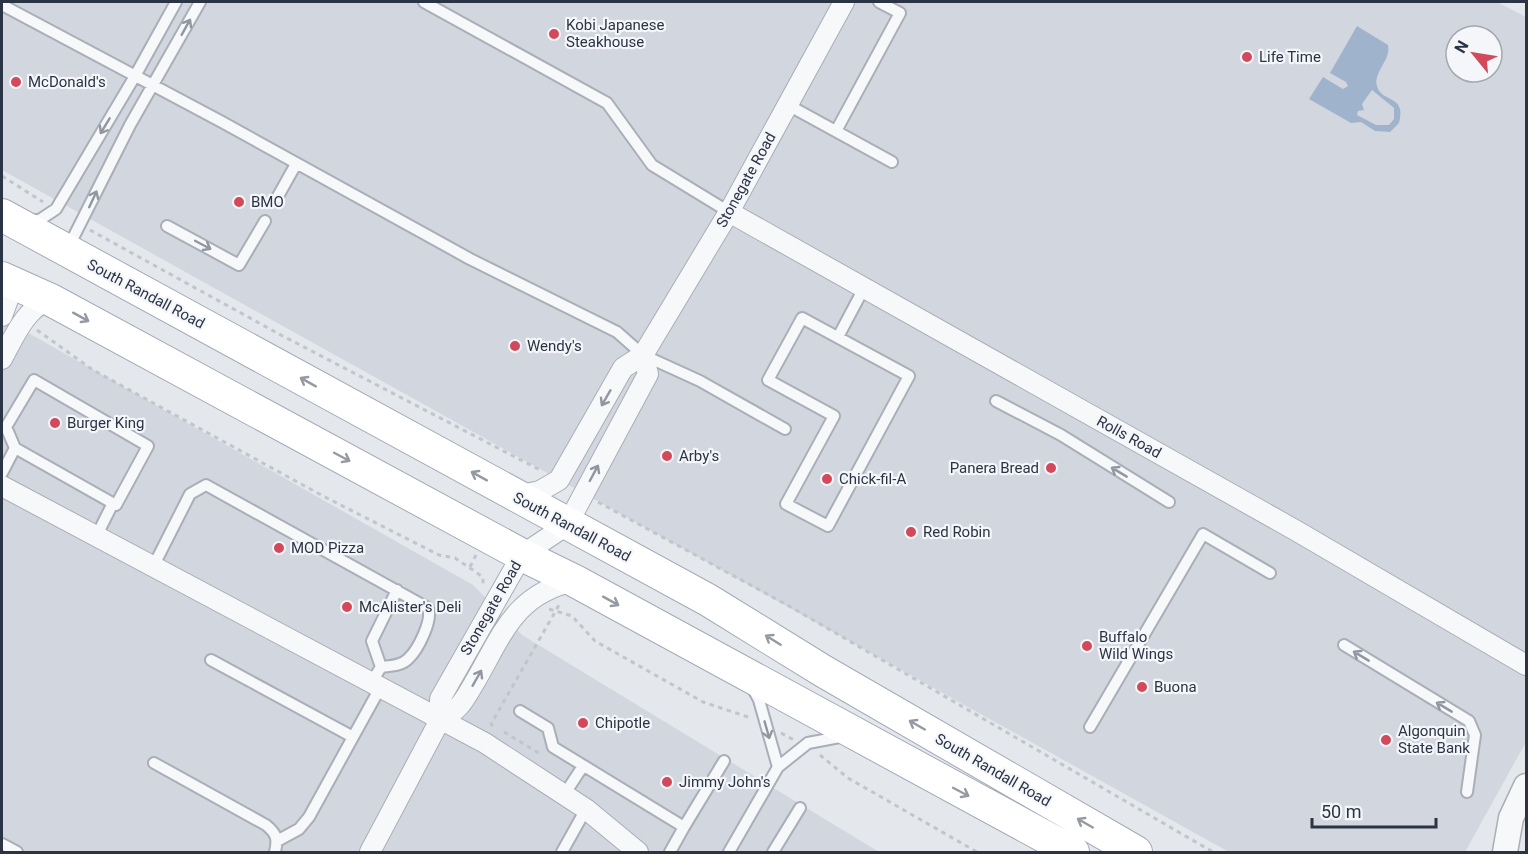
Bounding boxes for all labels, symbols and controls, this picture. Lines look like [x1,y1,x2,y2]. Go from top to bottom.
place label: Kobi Japanese Steakhouse [566,16,665,51]
one-way arrow [180,19,192,36]
north arrow [1444,24,1504,84]
marker: Kobi Japanese Steakhouse [547,27,561,41]
text: N [1450,37,1472,56]
place label: Life Time [1259,48,1321,66]
marker: Life Time [1240,50,1254,64]
place label: McDonald's [28,73,106,91]
marker: McDonald's [9,75,23,89]
one-way arrow [98,117,110,134]
street label: Stonegate Road [712,129,780,231]
one-way arrow [88,190,100,208]
place label: BMO [251,193,284,211]
marker: BMO [232,195,246,209]
one-way arrow [193,240,211,251]
street label: South Randall Road [84,255,208,333]
one-way arrow [72,311,89,323]
place label: Wendy's [527,337,582,355]
marker: Wendy's [508,339,522,353]
one-way arrow [300,376,317,388]
one-way arrow [599,389,611,406]
street label: Rolls Road [1094,412,1164,462]
place label: Burger King [67,414,145,432]
marker: Burger King [48,416,62,430]
place label: Arby's [679,447,719,465]
marker: Arby's [660,449,674,463]
one-way arrow [332,452,350,463]
place label: Panera Bread [950,459,1039,477]
marker: Panera Bread [1044,461,1058,475]
one-way arrow [588,465,600,482]
one-way arrow [1111,466,1128,478]
one-way arrow [471,470,488,482]
place label: Chick-fil-A [839,470,906,488]
marker: Chick-fil-A [820,472,834,486]
street label: South Randall Road [510,488,634,566]
place label: Red Robin [923,523,991,541]
marker: Red Robin [904,525,918,539]
place label: MOD Pizza [291,539,364,557]
marker: MOD Pizza [272,541,286,555]
street label: Stonegate Road [457,558,525,658]
one-way arrow [602,595,619,607]
place label: McAlister's Deli [359,598,461,616]
marker: McAlister's Deli [340,600,354,614]
place label: Buffalo Wild Wings [1099,628,1173,663]
one-way arrow [765,633,782,645]
marker: Buffalo Wild Wings [1080,639,1094,653]
one-way arrow [1353,649,1370,661]
one-way arrow [472,670,484,687]
place label: Buona [1154,678,1197,696]
marker: Buona [1135,680,1149,694]
one-way arrow [1436,700,1453,712]
place label: Chipotle [595,714,650,732]
marker: Chipotle [576,716,590,730]
one-way arrow [909,719,926,731]
one-way arrow [762,720,773,739]
place label: Algonquin State Bank [1398,722,1470,757]
street label: South Randall Road [932,730,1054,810]
marker: Algonquin State Bank [1379,733,1393,747]
place label: Jimmy John's [679,773,770,791]
marker: Jimmy John's [660,775,674,789]
one-way arrow [951,787,969,798]
scale bar [1312,791,1436,829]
text: 50 m [1321,801,1361,822]
one-way arrow [1077,817,1094,829]

